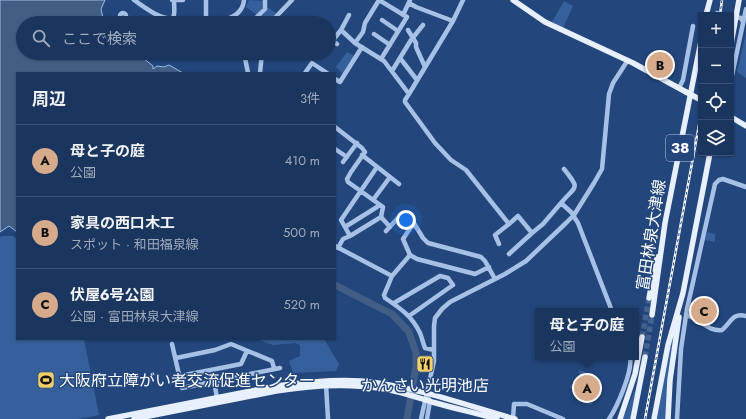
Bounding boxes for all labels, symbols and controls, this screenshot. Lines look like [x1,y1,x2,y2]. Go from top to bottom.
map controls [698,12,734,156]
button: + [698,12,734,48]
search box [16,16,336,60]
icon: search [30,27,52,49]
text: ここで検索 [62,28,137,50]
button: − [698,48,734,84]
pin: B [647,50,673,80]
button: locate [698,84,734,120]
text: 周辺 [32,87,66,111]
text: 3件 [300,89,320,108]
button: layers [698,120,734,156]
road number: 38 [666,135,694,161]
text: 母と子の庭 [70,140,145,162]
text: A [40,151,50,170]
text: 410 m [285,151,320,170]
text: 公園 [70,163,96,182]
street label: 富田林泉大津線 [631,178,671,292]
your location [396,210,416,230]
text: 家具の西口木工 [70,212,175,234]
text: B [41,223,49,242]
text: 500 m [283,223,320,242]
text: スポット · 和田福泉線 [70,235,199,254]
text: 伏屋６号公園 [70,284,154,306]
text: C [40,295,50,314]
text: 520 m [283,295,320,314]
pin: C [691,296,717,326]
text: 公園 · 富田林泉大津線 [70,307,199,326]
popup [535,308,639,360]
text: 母と子の庭 [549,314,625,336]
text: 公園 [549,337,576,356]
restaurant icon: かんさい光明池店 [415,354,435,374]
place label: 大阪府立障がい者交流促進センター [59,369,315,392]
sports icon: 大阪府立障がい者交流促進センター [36,370,56,390]
pin: A [574,373,600,403]
place label: かんさい光明池店 [361,374,489,397]

